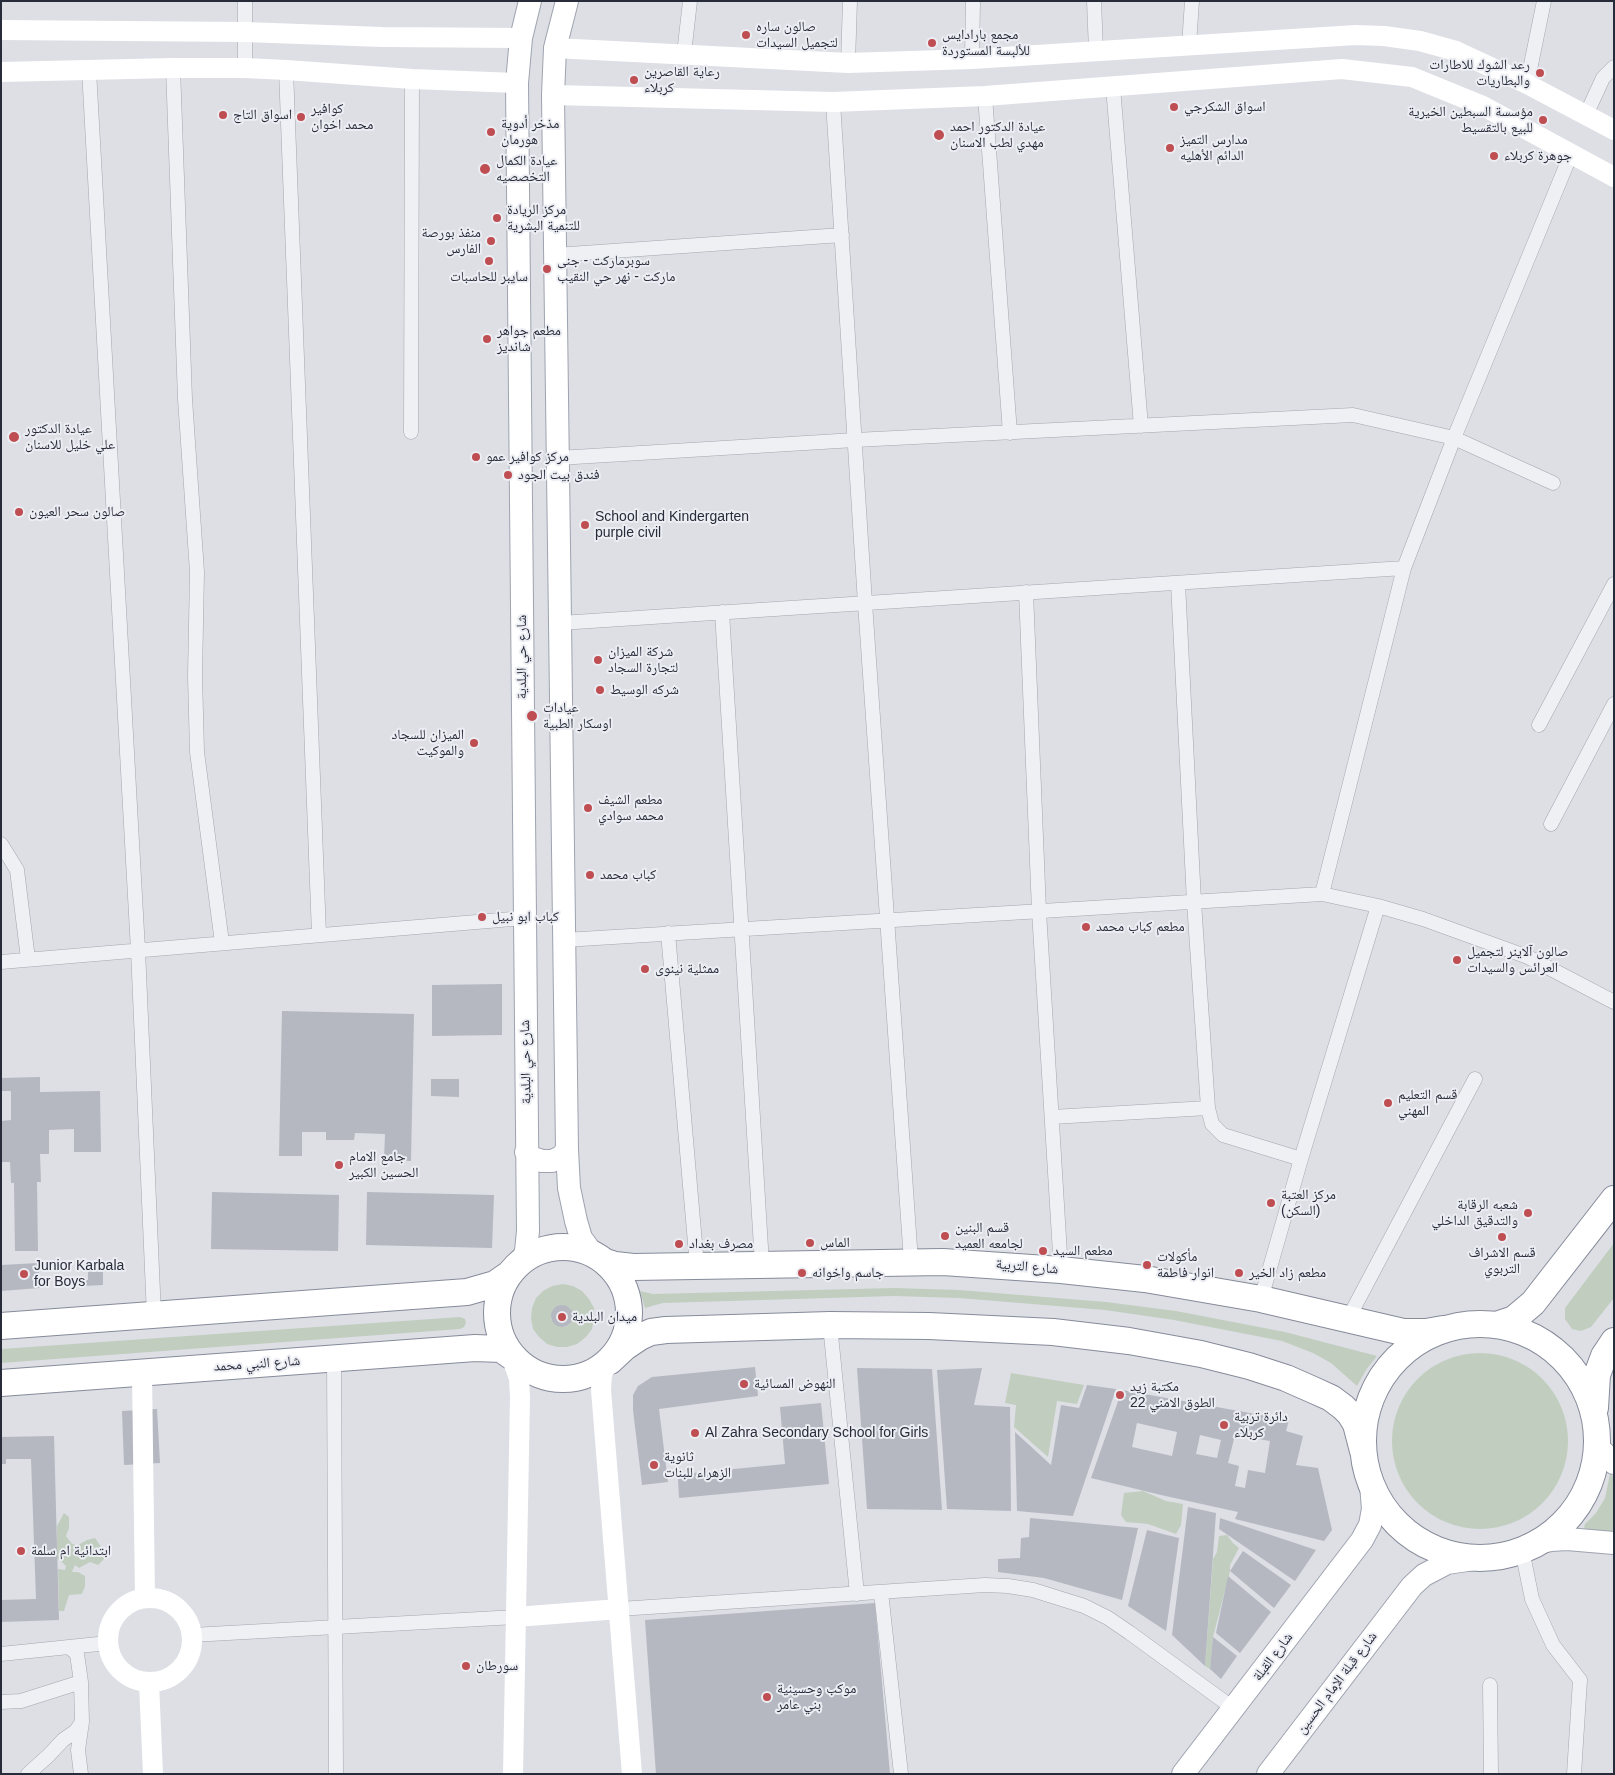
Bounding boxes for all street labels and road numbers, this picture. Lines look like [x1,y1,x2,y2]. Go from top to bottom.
street label: شارع حي البلدية [514,615,530,699]
street label: شارع حي البلدية [517,1020,535,1104]
street label: شارع التربية [995,1256,1059,1278]
street label: شارع النبي محمد [213,1353,301,1375]
street label: شارع قبلة الإمام الحسين [1293,1629,1381,1737]
street label: شارع القبلة [1249,1630,1297,1684]

